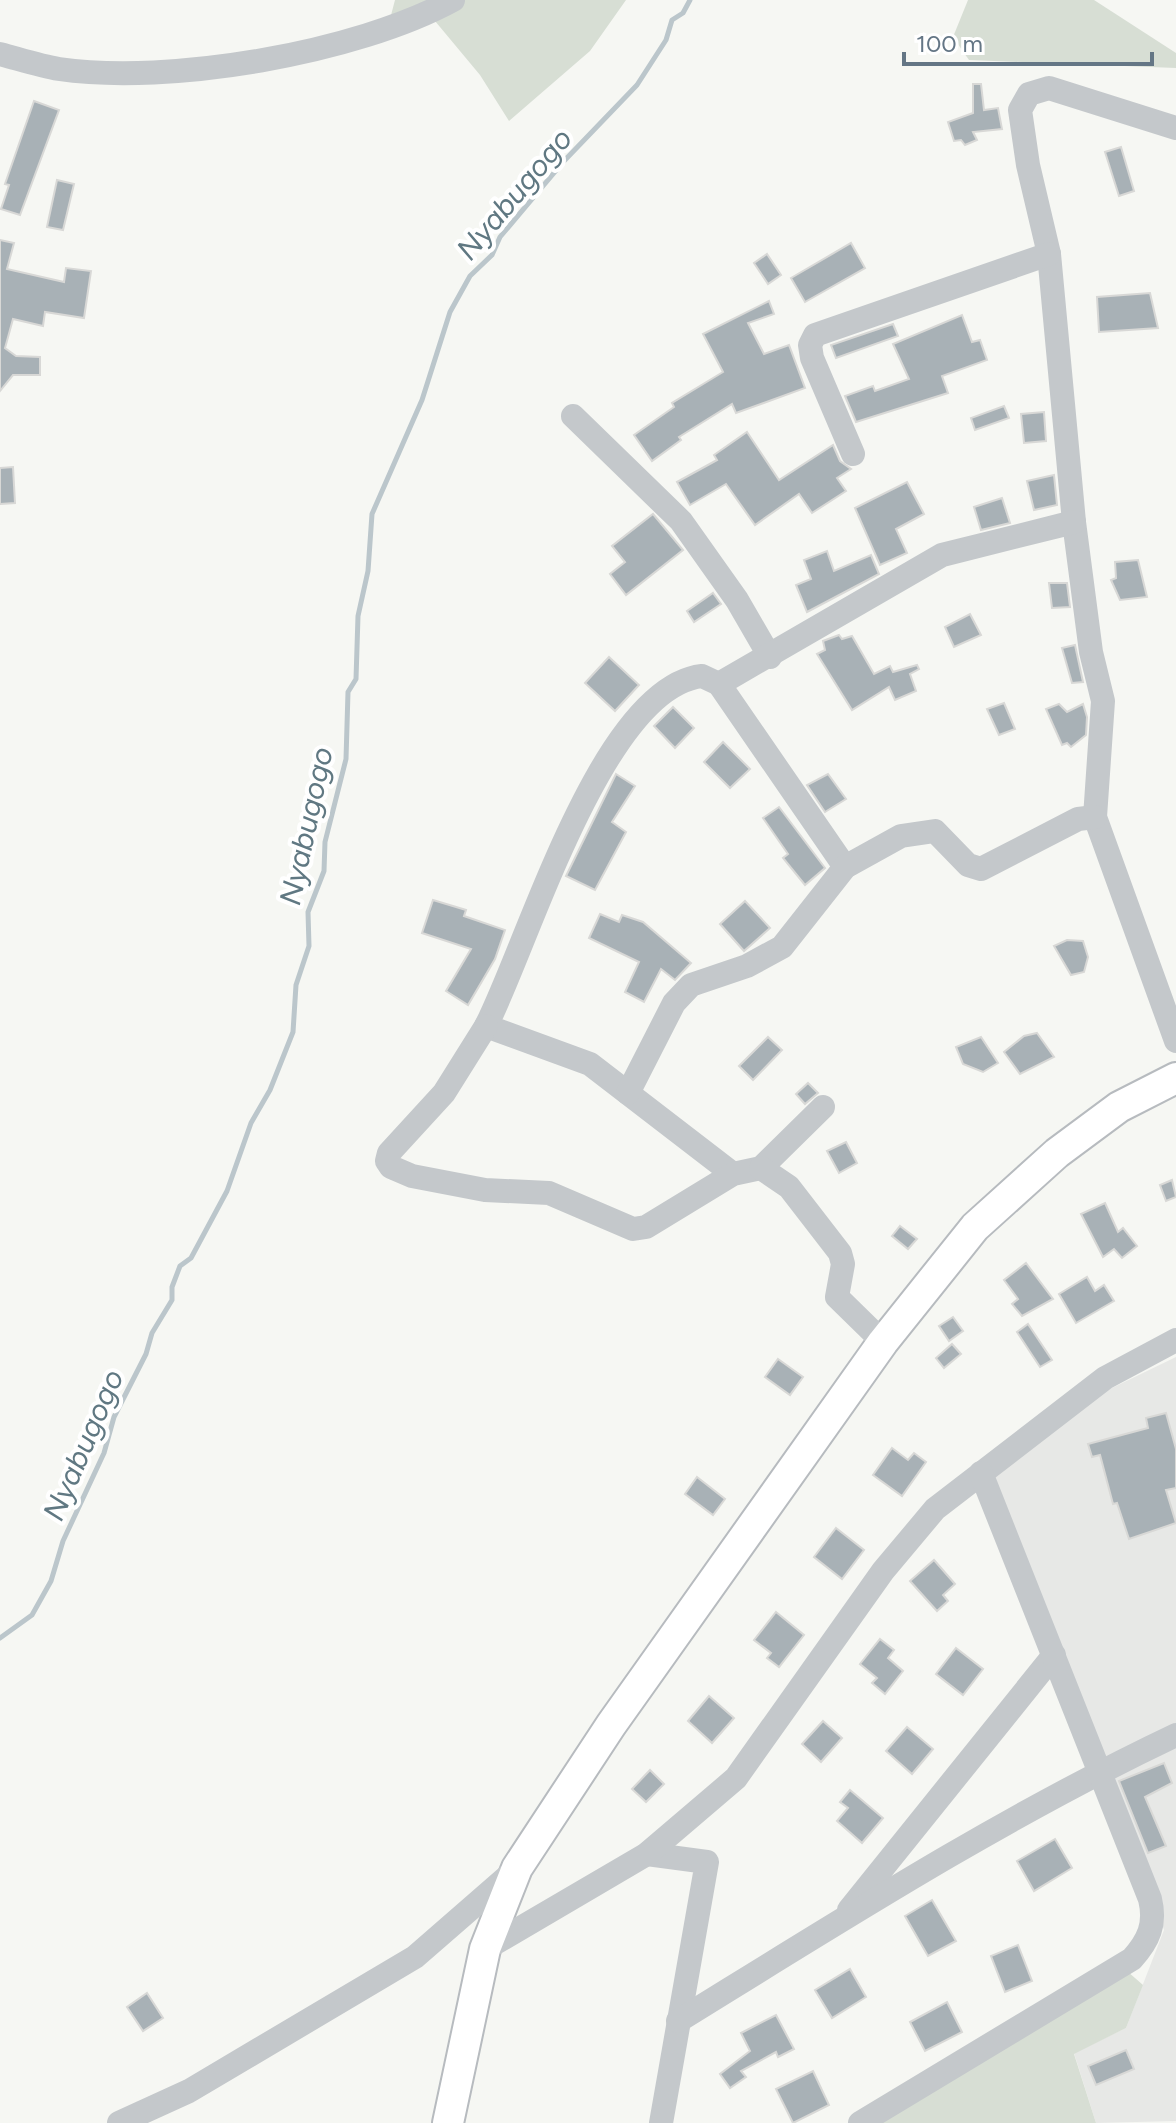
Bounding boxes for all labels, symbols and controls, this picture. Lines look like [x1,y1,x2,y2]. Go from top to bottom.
scale bar [904,16,1152,66]
text: 100 m [916,29,983,58]
water label: Nyabugogo [448,121,580,267]
water label: Nyabugogo [271,744,341,908]
water label: Nyabugogo [35,1364,131,1526]

